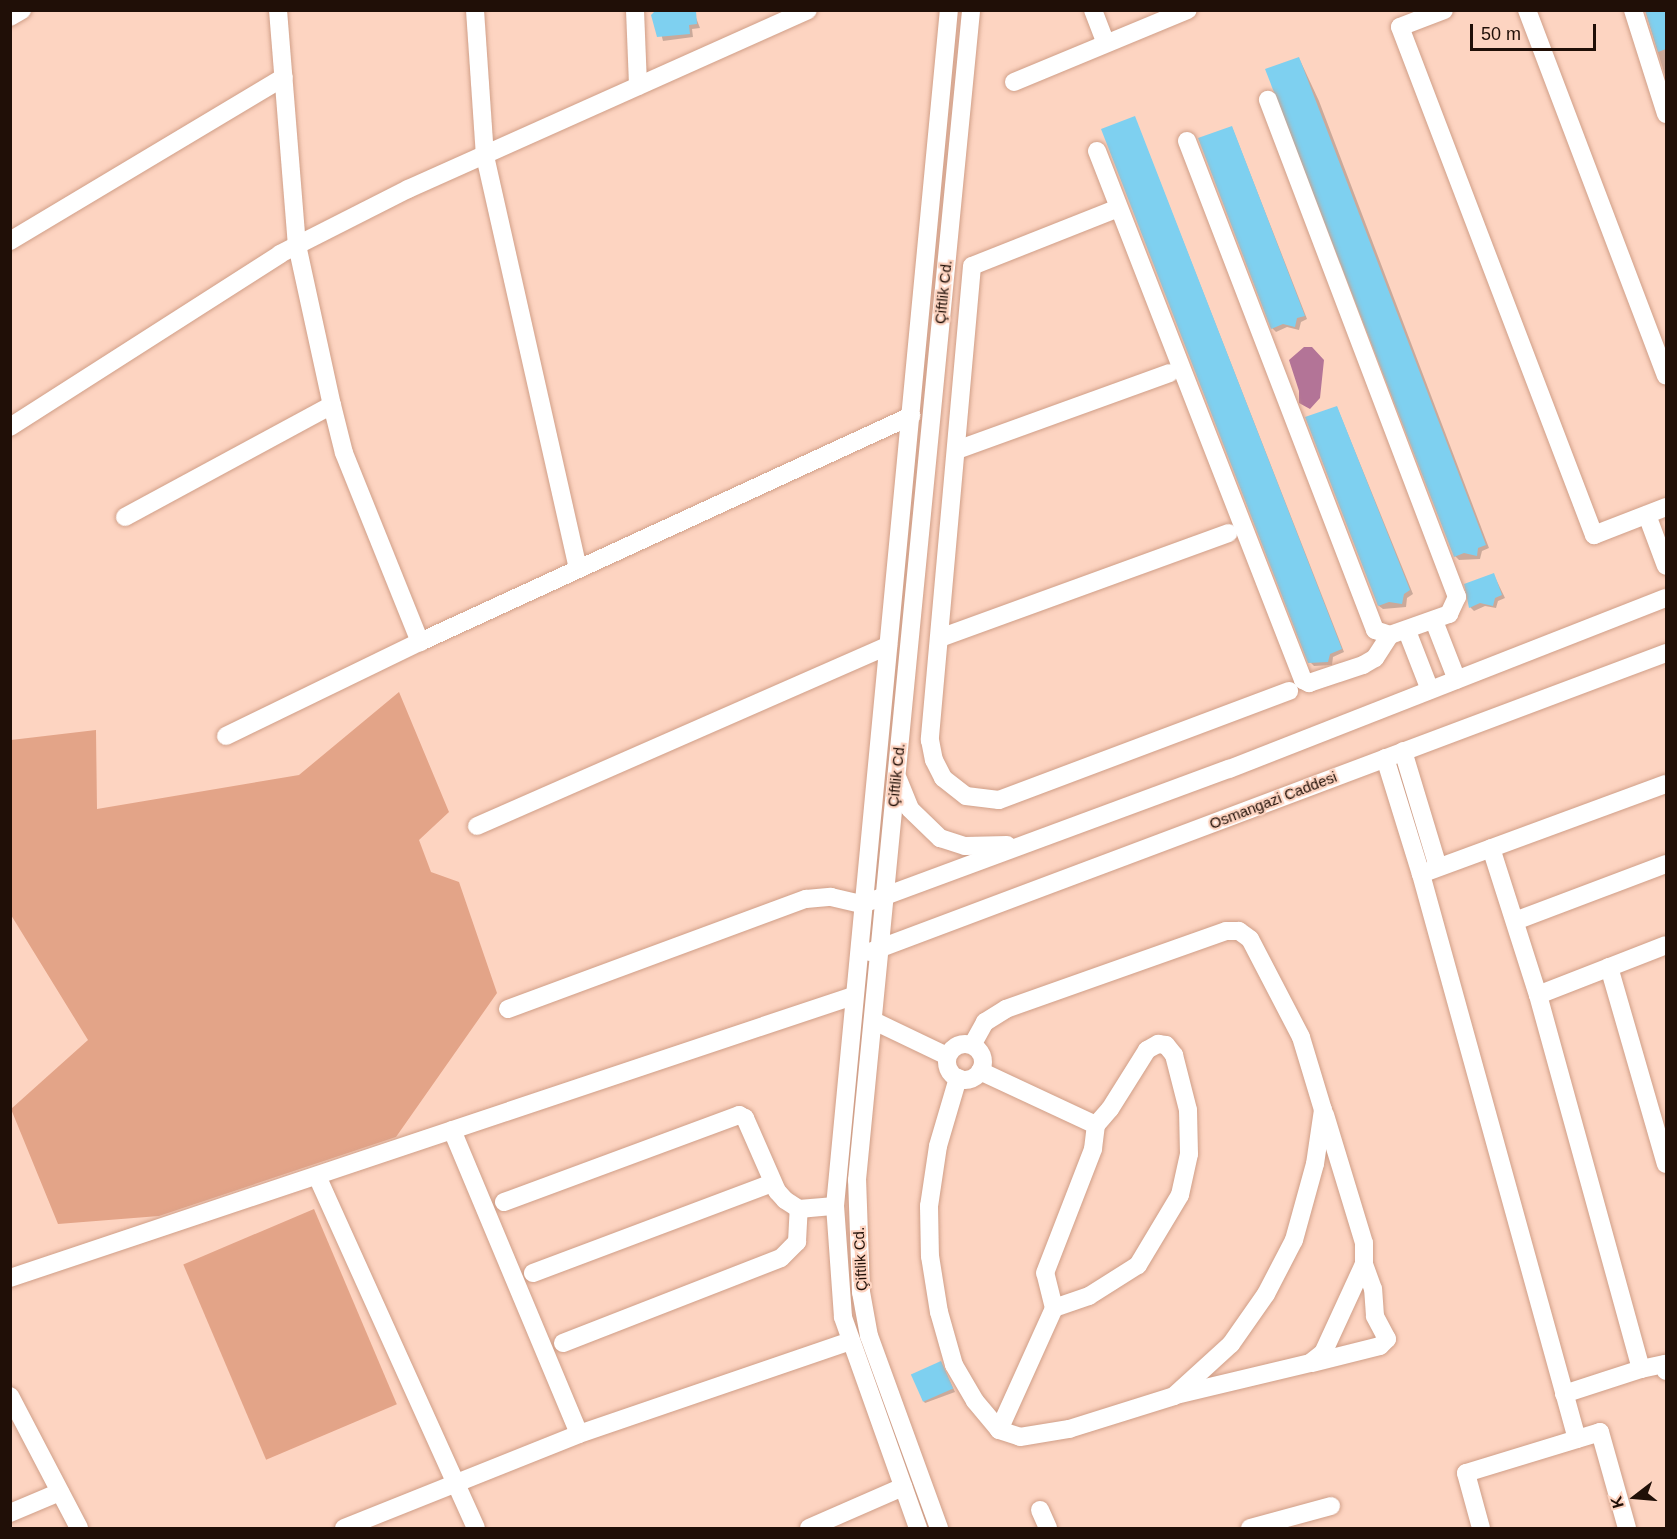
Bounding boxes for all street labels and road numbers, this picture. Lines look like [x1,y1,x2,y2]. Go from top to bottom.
street label: Çiftlik Cd. [931,259,955,325]
street label: Çiftlik Cd. [884,742,908,808]
street label: Osmangazi Caddesi [1207,767,1339,833]
street label: Çiftlik Cd. [849,1226,871,1292]

